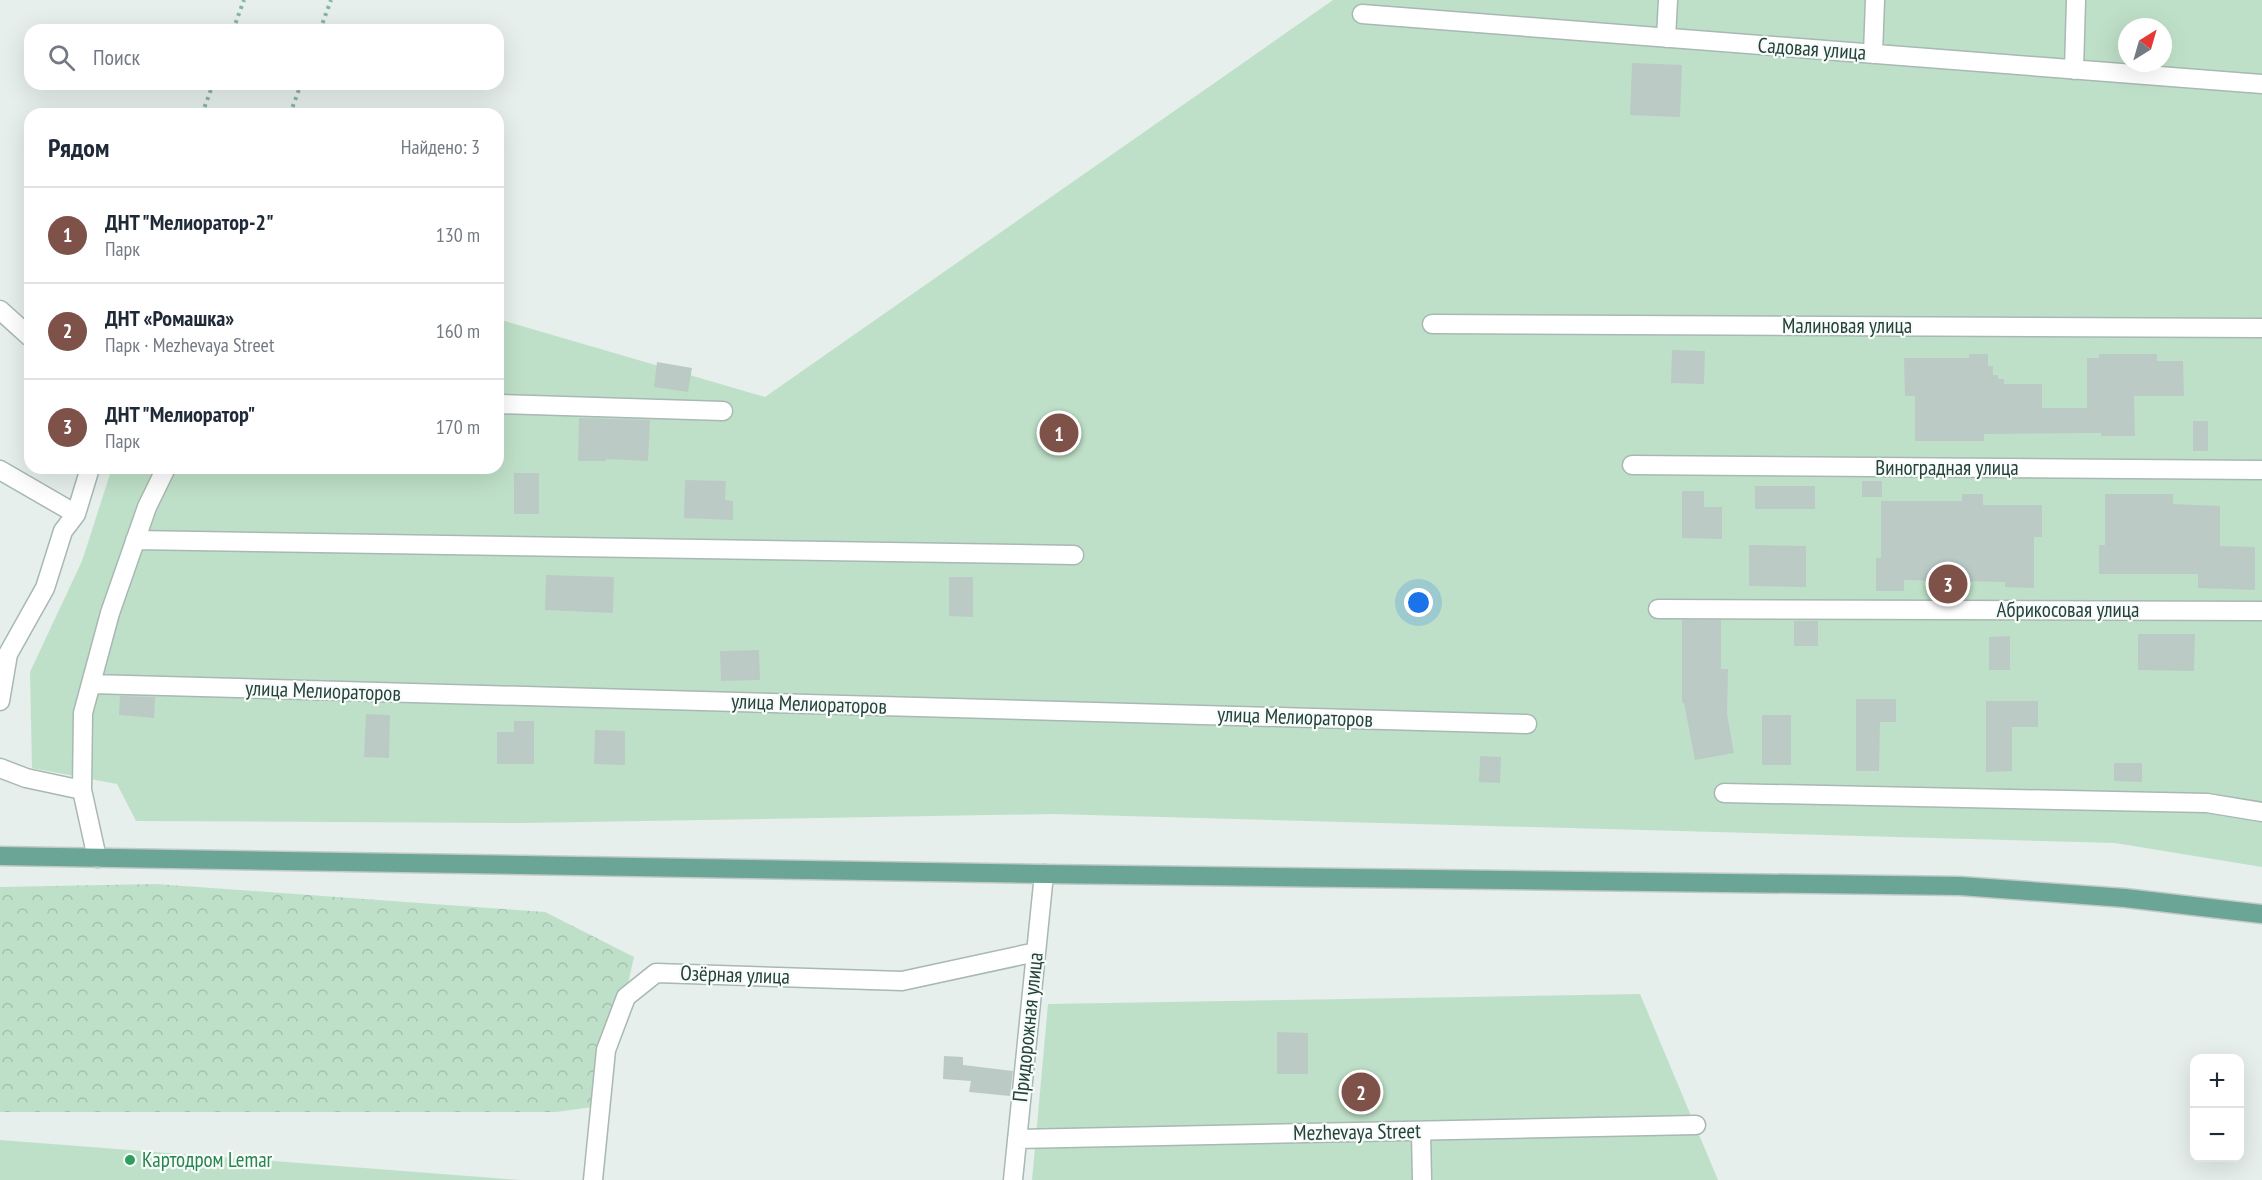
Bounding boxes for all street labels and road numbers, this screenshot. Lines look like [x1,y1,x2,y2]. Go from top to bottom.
street label: Садовая улица [1757,31,1867,66]
street label: Малиновая улица [1782,312,1912,339]
street label: Виноградная улица [1875,454,2019,481]
street label: Абрикосовая улица [1997,596,2140,623]
street label: улица Мелиораторов [245,674,401,707]
street label: улица Мелиораторов [731,687,887,720]
street label: улица Мелиораторов [1217,700,1373,733]
street label: Придорожная улица [1006,951,1049,1103]
street label: Озёрная улица [680,959,790,990]
street label: Mezhevaya Street [1293,1117,1421,1146]

